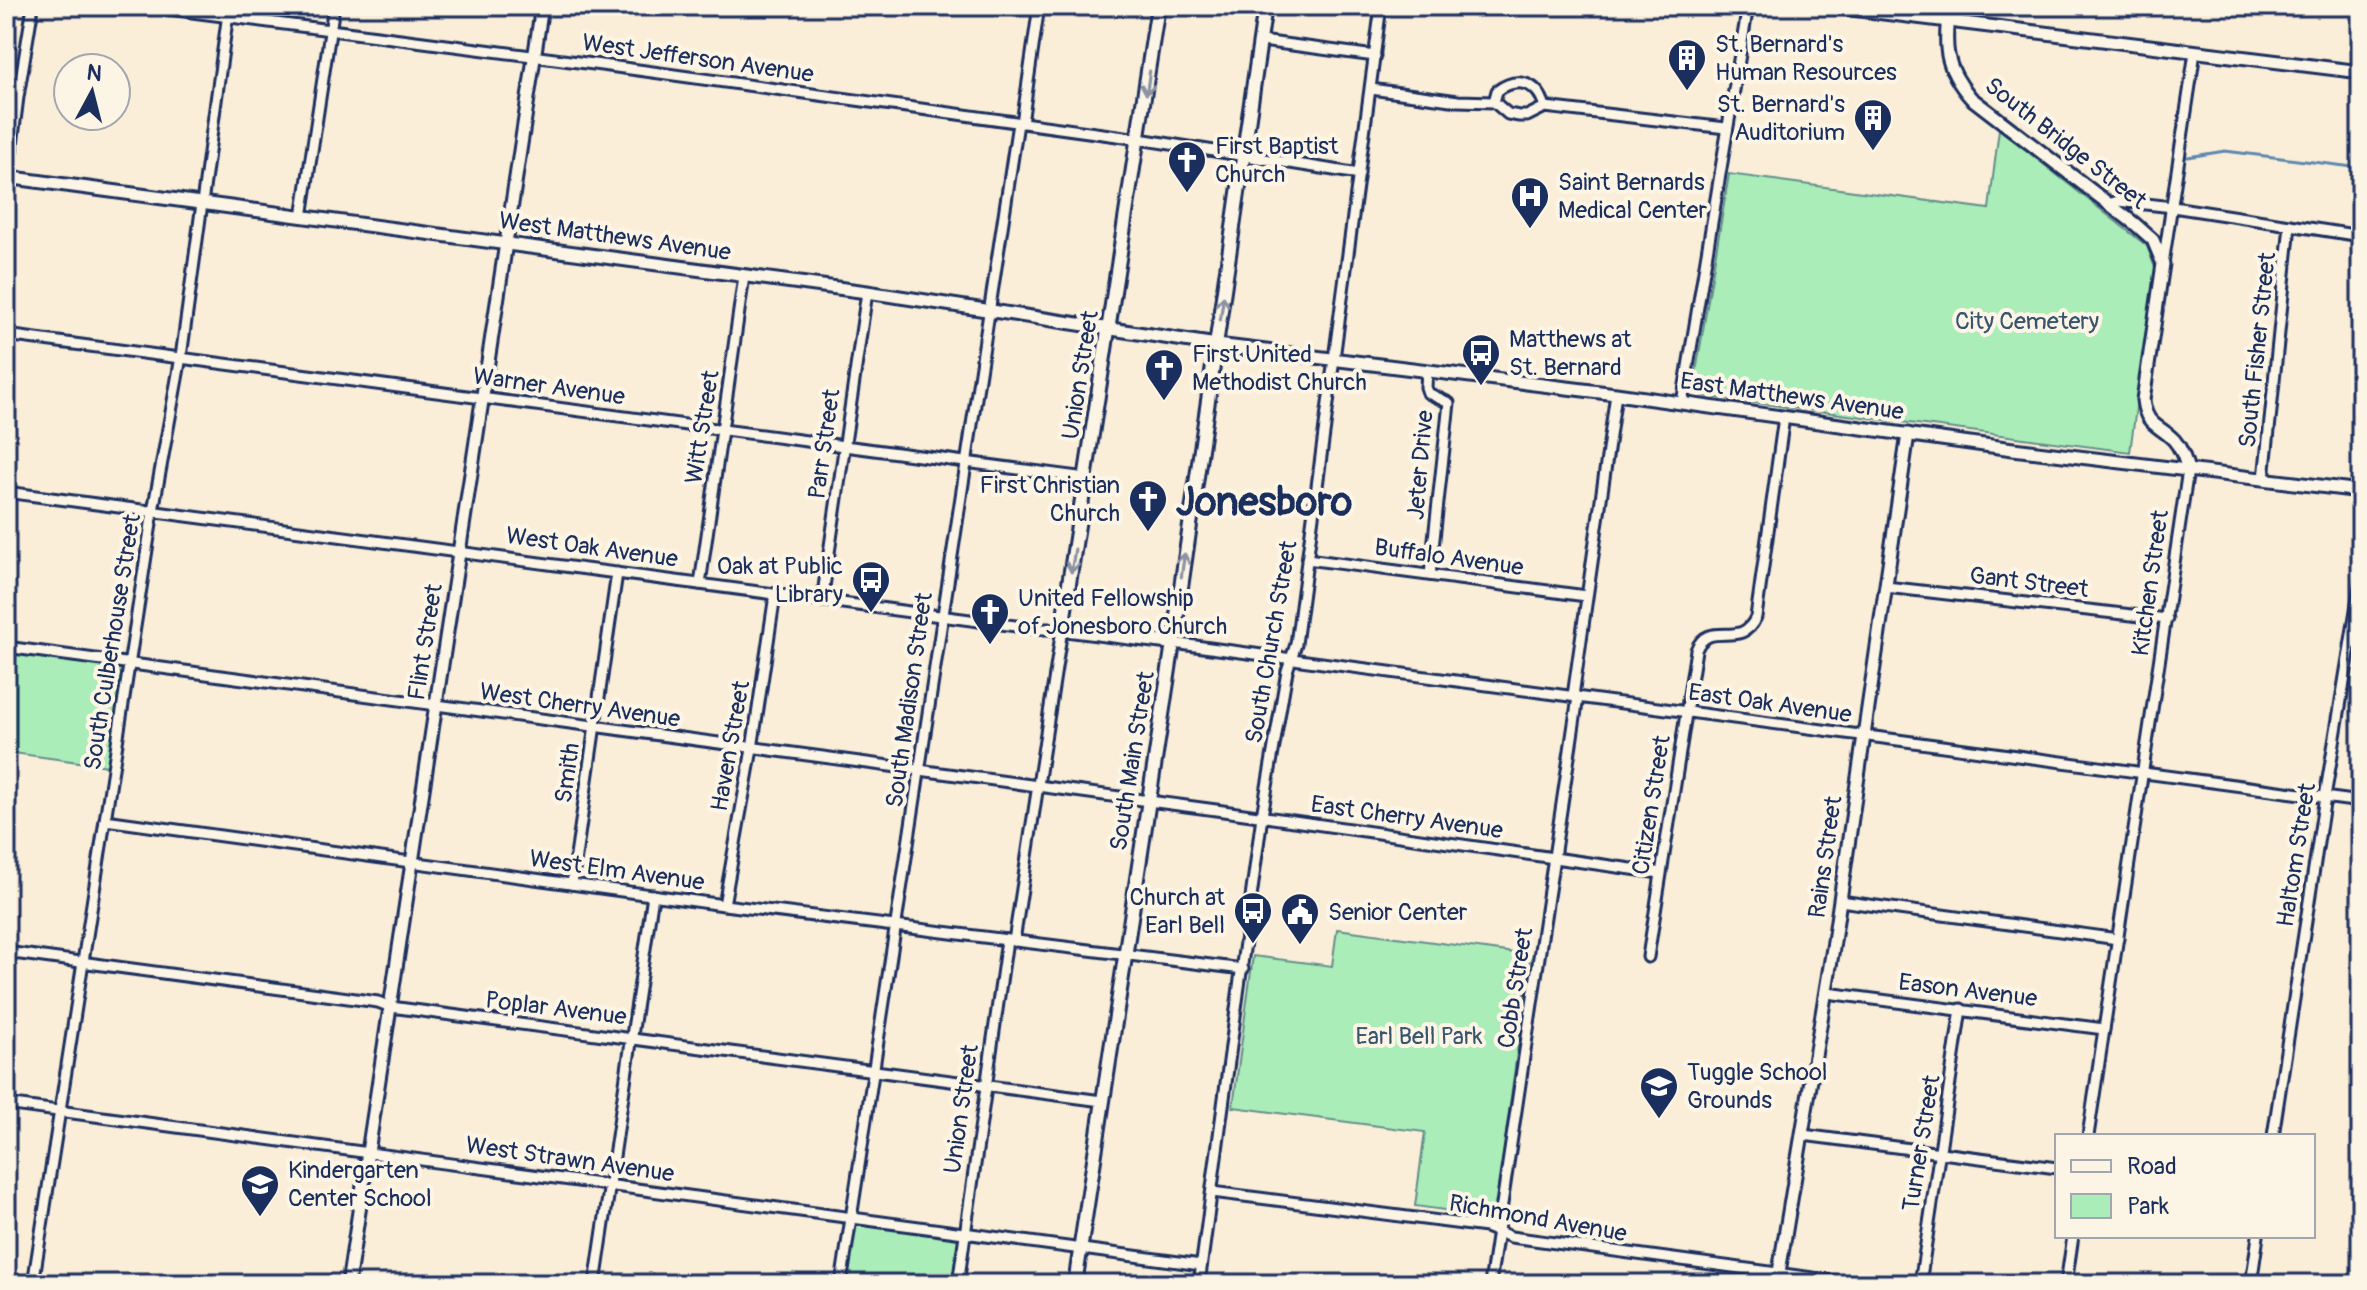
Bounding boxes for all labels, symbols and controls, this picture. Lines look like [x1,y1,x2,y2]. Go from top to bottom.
street label: West Jefferson Avenue [580,28,816,89]
place label: St. Bernard's Human Resources [1715,30,1897,87]
building icon: St. Bernard's Human Resources [1666,37,1708,92]
north arrow [52,52,132,132]
text: N [85,58,104,88]
one-way arrow [1140,69,1155,96]
street label: South Bridge Street [1979,71,2153,216]
place label: St. Bernard's Auditorium [1717,90,1845,147]
building icon: St. Bernard's Auditorium [1852,97,1894,152]
place label: First Baptist Church [1215,132,1339,189]
church icon: First Baptist Church [1166,139,1208,194]
place label: Saint Bernards Medical Center [1558,168,1707,225]
hospital icon: Saint Bernards Medical Center [1509,175,1551,230]
street label: West Matthews Avenue [497,206,733,267]
street label: South Fisher Street [2233,251,2282,449]
one-way arrow [1215,296,1230,322]
park label: City Cemetery [1955,307,2099,336]
street label: Union Street [1056,308,1105,442]
place label: Matthews at St. Bernard [1509,325,1632,382]
bus stop icon: Matthews at St. Bernard [1460,332,1502,387]
place label: First United Methodist Church [1192,340,1367,397]
church icon: First United Methodist Church [1143,347,1185,402]
street label: Warner Avenue [471,361,627,412]
street label: East Matthews Avenue [1678,366,1906,427]
street label: Witt Street [679,368,726,486]
street label: Parr Street [802,387,847,501]
street label: Jeter Drive [1401,409,1440,521]
place label: First Christian Church [980,471,1120,528]
church icon: First Christian Church [1127,478,1169,533]
district label: Jonesboro [1176,478,1352,527]
street label: Kitchen Street [2126,508,2175,658]
street label: South Culberhouse Street [78,512,147,772]
street label: West Oak Avenue [504,521,680,574]
street label: Buffalo Avenue [1373,533,1525,582]
street label: South Church Street [1239,538,1304,746]
one-way arrow [1065,548,1080,574]
place label: Oak at Public Library [717,552,843,609]
one-way arrow [1176,553,1191,579]
bus stop icon: Oak at Public Library [850,559,892,614]
street label: Gant Street [1968,561,2090,604]
street label: Flint Street [402,581,449,702]
place label: United Fellowship of Jonesboro Church [1018,584,1227,641]
street label: South Madison Street [880,590,939,809]
church icon: United Fellowship of Jonesboro Church [969,591,1011,646]
street label: South Main Street [1104,669,1161,853]
street label: West Cherry Avenue [478,677,682,734]
street label: Haven Street [705,678,756,814]
street label: East Oak Avenue [1686,678,1854,729]
street label: Citizen Street [1626,733,1677,877]
street label: Smith [549,741,586,805]
street label: Haltom Street [2271,781,2322,929]
street label: East Cherry Avenue [1309,790,1505,845]
street label: Rains Street [1803,794,1848,920]
street label: West Elm Avenue [528,844,706,897]
place label: Church at Earl Bell [1130,883,1225,940]
bus stop icon: Church at Earl Bell [1232,890,1274,945]
public building icon: Senior Center [1279,891,1321,946]
place label: Senior Center [1328,898,1468,927]
street label: Cobb Street [1492,925,1539,1050]
street label: Eason Avenue [1897,968,2039,1013]
street label: Poplar Avenue [484,985,628,1032]
park label: Earl Bell Park [1355,1022,1483,1051]
street label: Union Street [938,1042,985,1176]
place label: Tuggle School Grounds [1687,1058,1828,1115]
school or university icon: Tuggle School Grounds [1638,1065,1680,1120]
street label: Turner Street [1896,1073,1947,1213]
street label: West Strawn Avenue [464,1131,676,1188]
legend [2055,1134,2315,1238]
text: Road [2127,1152,2177,1181]
place label: Kindergarten Center School [288,1156,432,1213]
school or university icon: Kindergarten Center School [239,1163,281,1218]
street label: Richmond Avenue [1447,1189,1629,1248]
text: Park [2127,1192,2169,1221]

